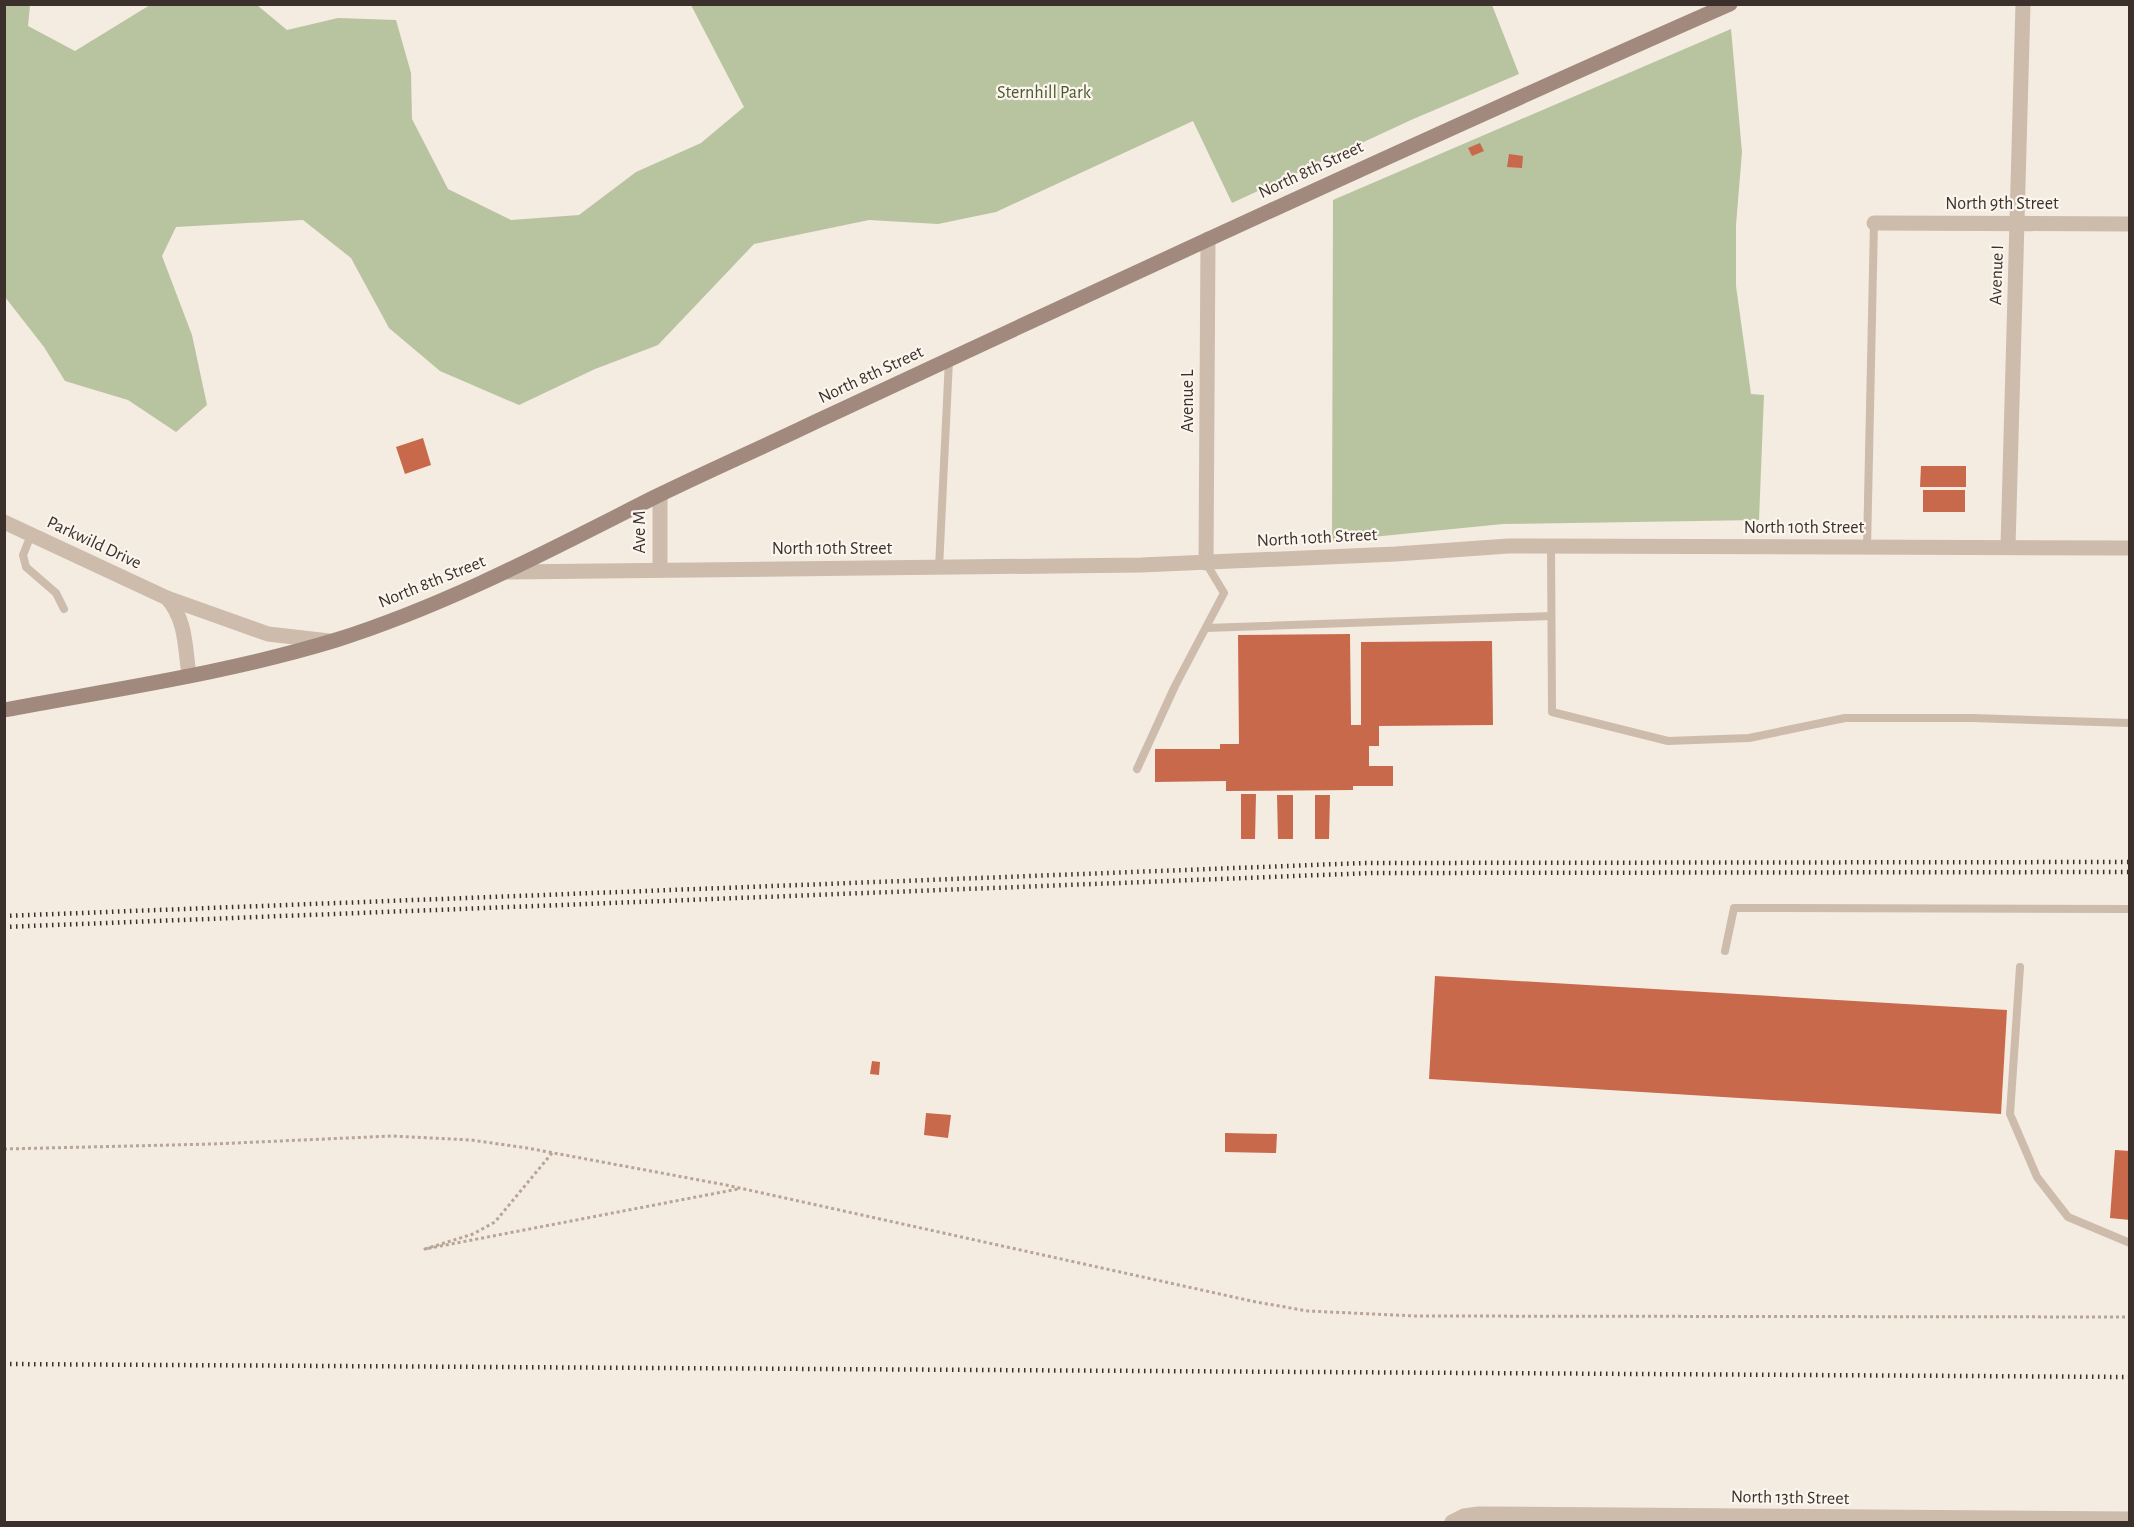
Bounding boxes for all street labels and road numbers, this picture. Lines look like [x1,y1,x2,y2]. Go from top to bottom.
street label: North 8th Street [1256,138,1366,202]
street label: North 9th Street [1945,195,2059,213]
street label: Avenue I [1987,245,2007,305]
street label: North 8th Street [816,343,926,407]
street label: Avenue L [1179,369,1197,432]
street label: Ave M [631,511,649,553]
street label: Parkwild Drive [44,513,144,573]
street label: North 10th Street [1744,519,1865,537]
street label: North 10th Street [1256,526,1378,550]
street label: North 10th Street [772,540,893,558]
street label: North 8th Street [376,552,488,612]
street label: North 13th Street [1731,1488,1850,1508]

